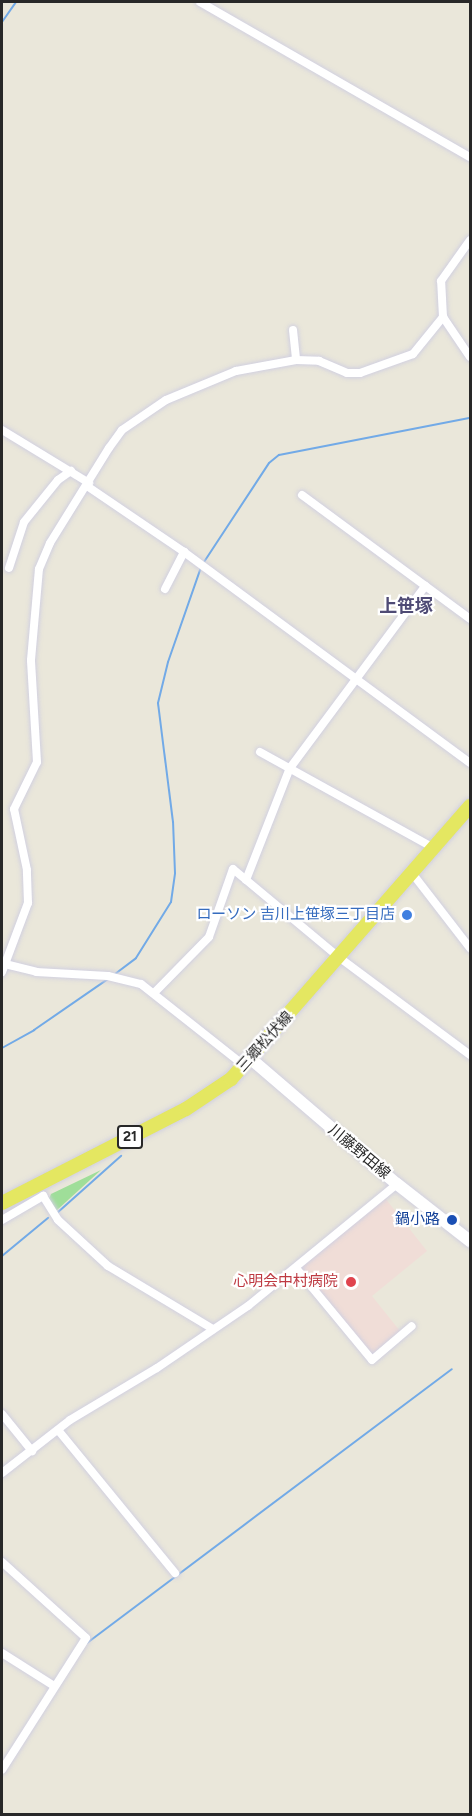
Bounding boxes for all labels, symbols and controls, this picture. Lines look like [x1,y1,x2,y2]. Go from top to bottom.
district label: 上笹塚 [379,595,433,617]
place label: ローソン 吉川上笹塚三丁目店 [196,906,395,924]
marker: ローソン 吉川上笹塚三丁目店 [400,908,414,922]
street label: 三郷松伏線 [233,1008,297,1076]
street label: 川藤野田線 [324,1121,394,1183]
road number: 21 [116,1126,144,1148]
place label: 鍋小路 [395,1211,440,1229]
marker: 鍋小路 [445,1213,459,1227]
place label: 心明会中村病院 [233,1273,338,1291]
marker: 心明会中村病院 [342,1273,360,1291]

